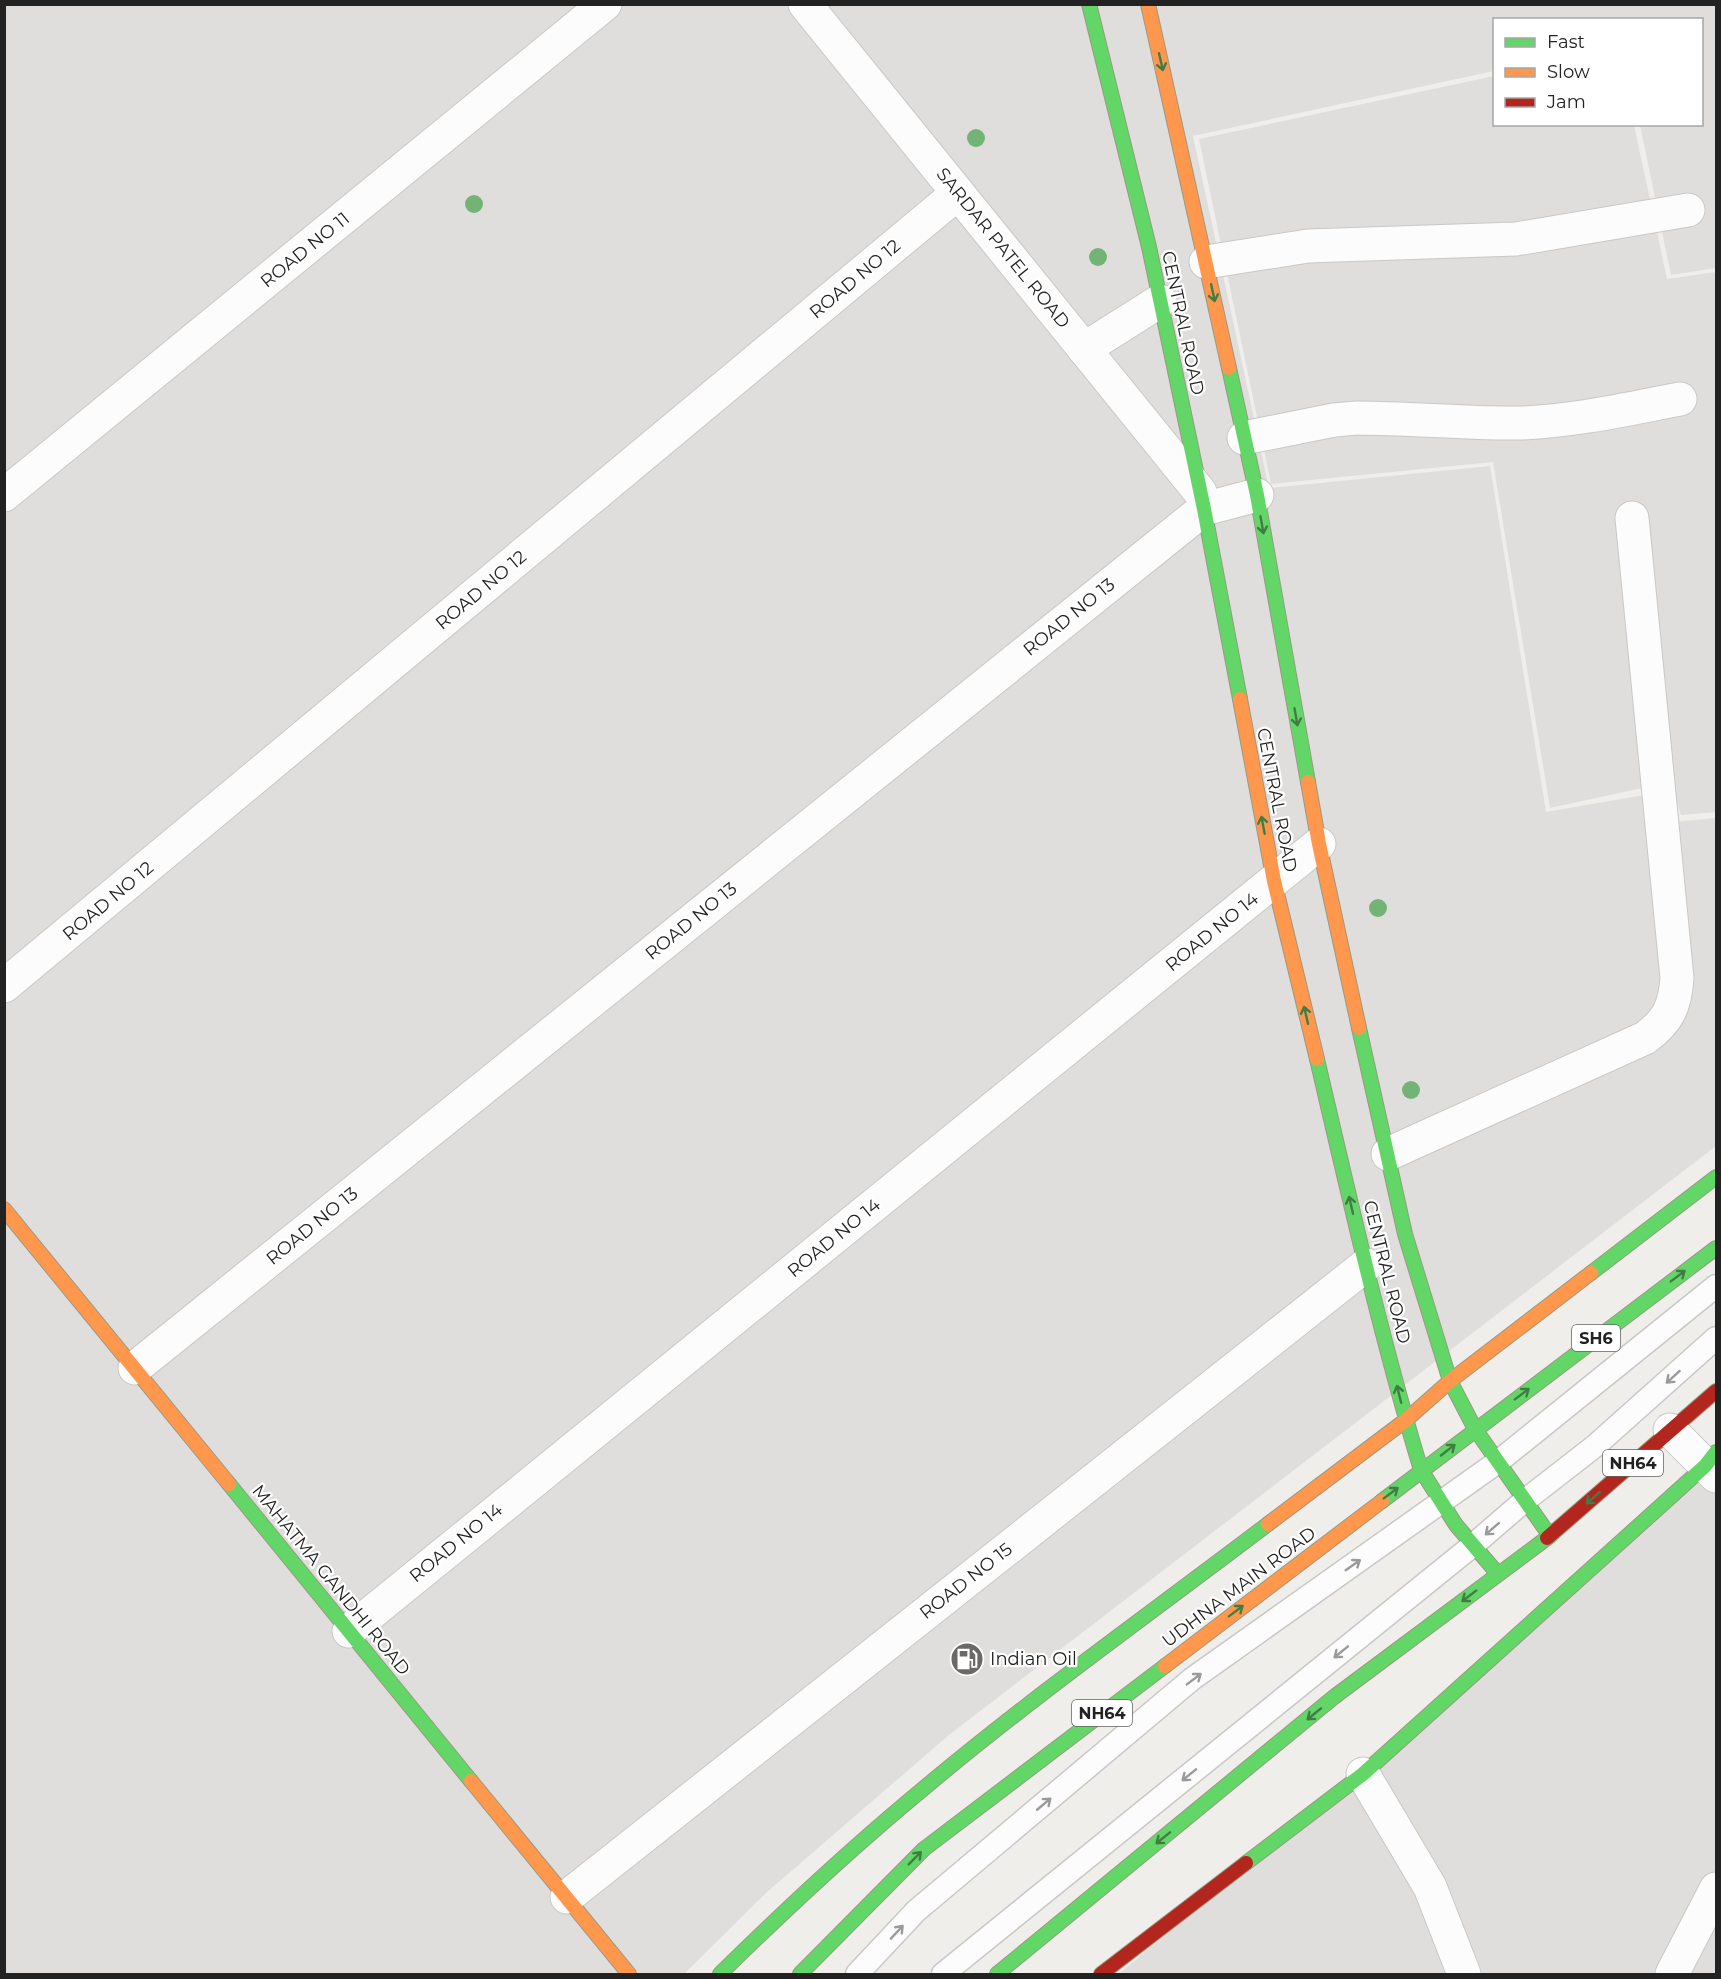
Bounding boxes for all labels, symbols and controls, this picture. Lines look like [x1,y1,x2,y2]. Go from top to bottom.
legend [1493,18,1703,126]
text: Fast [1547,31,1585,53]
one-way arrow [1156,51,1167,71]
text: Slow [1547,61,1590,83]
text: Jam [1546,91,1586,113]
street label: SARDAR PATEL ROAD [931,163,1075,333]
street label: ROAD NO 11 [256,208,354,292]
street label: ROAD NO 12 [805,235,905,323]
street label: CENTRAL ROAD [1157,249,1209,397]
one-way arrow [1207,283,1219,302]
one-way arrow [1257,514,1268,534]
street label: ROAD NO 12 [431,546,531,634]
street label: ROAD NO 13 [1019,573,1119,661]
one-way arrow [1291,706,1302,726]
street label: CENTRAL ROAD [1252,726,1302,874]
one-way arrow [1257,816,1268,836]
street label: ROAD NO 12 [58,857,158,945]
street label: ROAD NO 13 [641,877,741,965]
street label: ROAD NO 14 [1161,888,1263,976]
one-way arrow [1299,1006,1311,1025]
street label: ROAD NO 13 [262,1182,362,1270]
street label: ROAD NO 14 [783,1194,885,1282]
one-way arrow [1345,1196,1357,1215]
street label: CENTRAL ROAD [1359,1198,1415,1346]
one-way arrow [1670,1270,1686,1283]
road number: SH6 [1572,1325,1620,1351]
one-way arrow [1666,1370,1681,1384]
one-way arrow [1393,1385,1405,1404]
one-way arrow [1514,1387,1530,1400]
one-way arrow [1440,1443,1456,1456]
road number: NH64 [1603,1450,1663,1476]
street label: MAHATMA GANDHI ROAD [247,1480,415,1680]
one-way arrow [1383,1487,1399,1500]
one-way arrow [1586,1491,1601,1505]
street label: ROAD NO 14 [405,1499,507,1587]
street label: UDHNA MAIN ROAD [1158,1522,1320,1652]
one-way arrow [1485,1522,1500,1536]
street label: ROAD NO 15 [915,1538,1017,1624]
one-way arrow [1344,1559,1360,1572]
one-way arrow [1462,1589,1478,1602]
one-way arrow [1228,1605,1244,1618]
fuel station icon: Indian Oil [949,1641,985,1677]
one-way arrow [1333,1646,1349,1659]
place label: Indian Oil [990,1648,1077,1670]
one-way arrow [1185,1672,1201,1685]
road number: NH64 [1072,1700,1132,1726]
one-way arrow [1307,1707,1322,1721]
one-way arrow [1181,1769,1197,1782]
one-way arrow [1036,1797,1051,1811]
one-way arrow [1156,1831,1172,1844]
one-way arrow [908,1850,922,1865]
one-way arrow [890,1924,904,1939]

